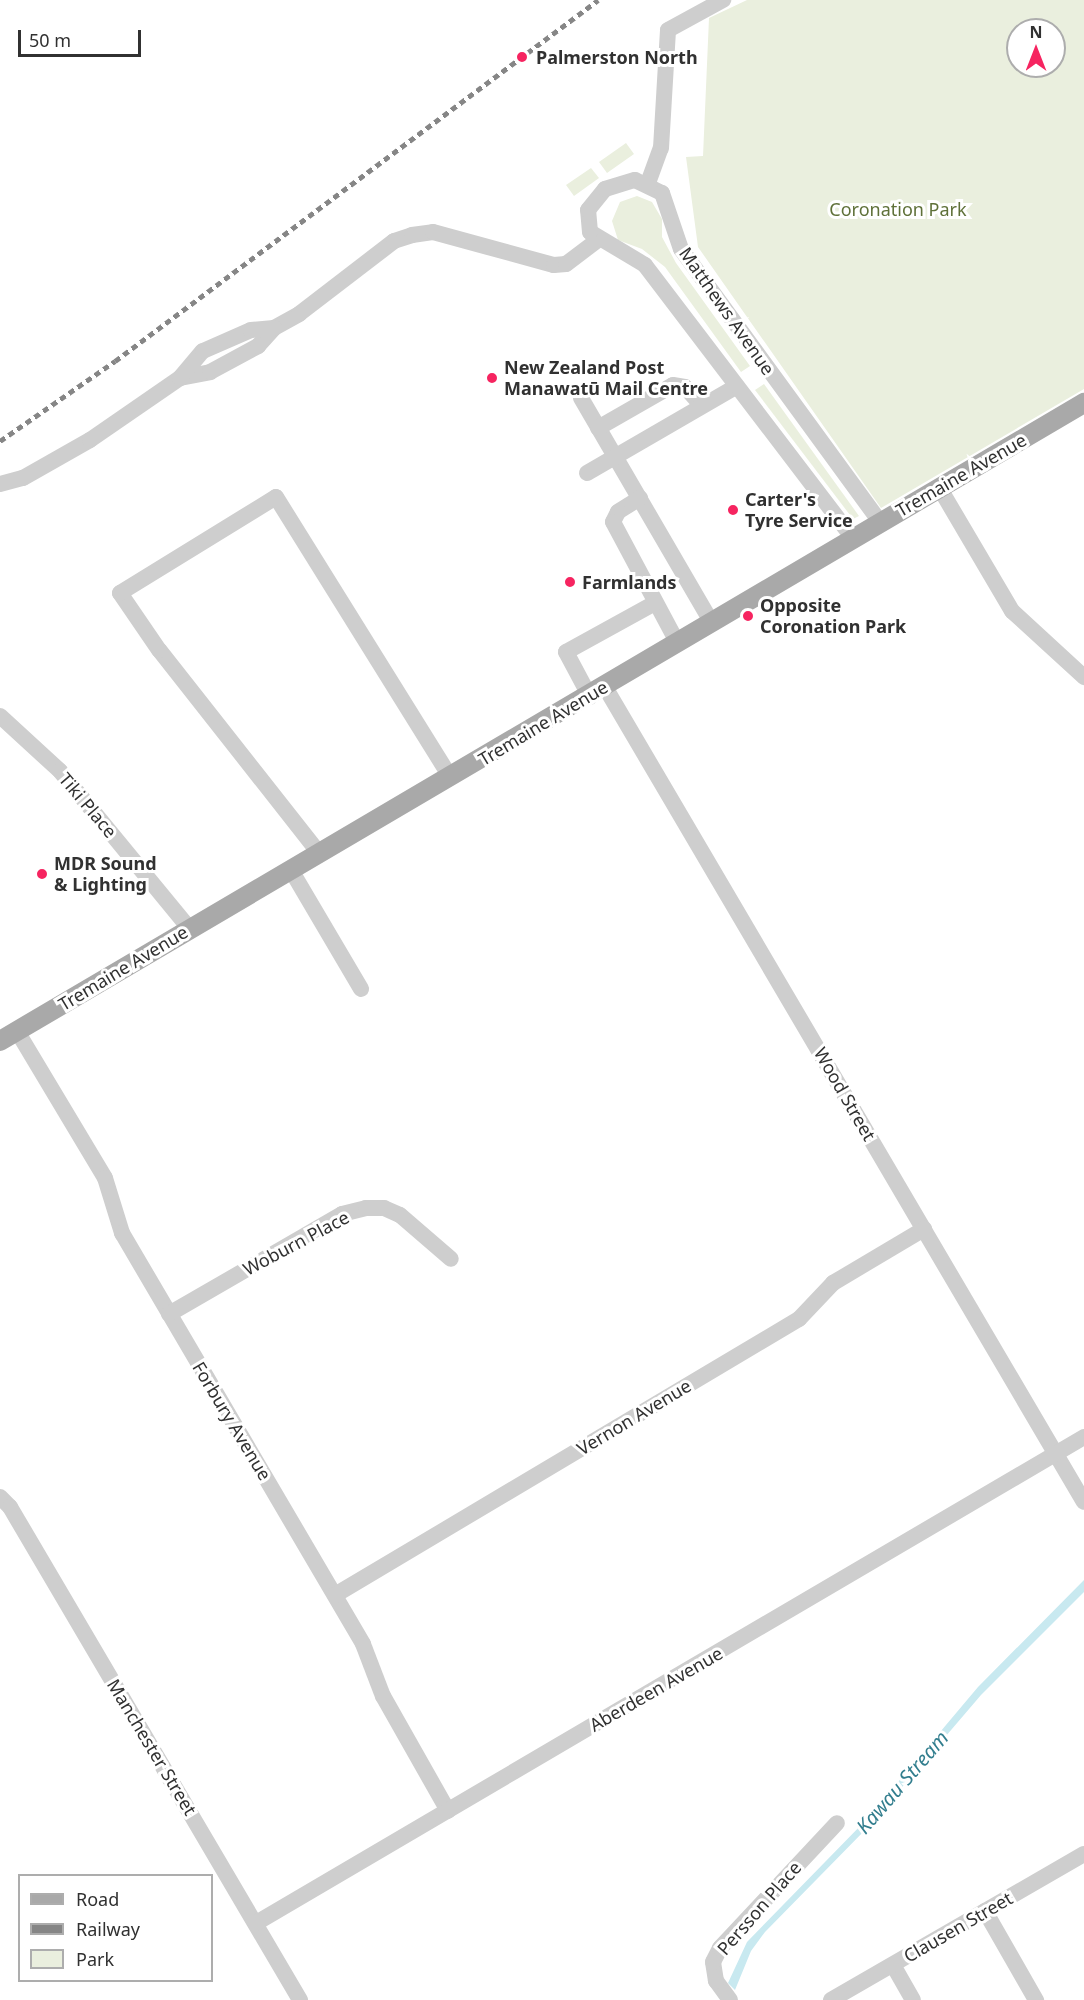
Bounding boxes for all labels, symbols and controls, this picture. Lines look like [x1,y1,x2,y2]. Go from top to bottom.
scale bar [21,18,144,56]
north arrow [1006,18,1066,78]
text: N [1029,21,1043,43]
text: 50 m [29,28,71,52]
place label: Palmerston North [536,46,698,68]
marker: Palmerston North [513,48,531,66]
park label: Coronation Park [829,198,967,220]
street label: Matthews Avenue [675,243,779,379]
place label: New Zealand Post Manawatū Mail Centre [504,357,708,400]
marker: New Zealand Post Manawatū Mail Centre [485,371,499,385]
street label: Tremaine Avenue [892,429,1030,521]
place label: Carter's Tyre Service [745,489,853,532]
marker: Carter's Tyre Service [726,503,740,517]
place label: Farmlands [582,571,677,593]
marker: Farmlands [563,575,577,589]
place label: Opposite Coronation Park [760,595,906,638]
marker: Opposite Coronation Park [741,609,755,623]
street label: Tremaine Avenue [474,676,612,770]
street label: Tiki Place [55,768,121,842]
place label: MDR Sound & Lighting [54,853,157,896]
marker: MDR Sound & Lighting [35,867,49,881]
street label: Tremaine Avenue [54,921,192,1015]
street label: Wood Street [810,1043,880,1145]
street label: Woburn Place [239,1206,353,1280]
street label: Forbury Avenue [188,1358,276,1484]
street label: Vernon Avenue [573,1375,695,1459]
street label: Aberdeen Avenue [586,1642,726,1736]
street label: Manchester Street [103,1675,201,1819]
water label: Kawau Stream [851,1726,953,1838]
street label: Persson Place [713,1857,805,1959]
legend [18,1874,213,1982]
text: Road [76,1887,119,1911]
street label: Clausen Street [900,1887,1016,1967]
text: Railway [76,1917,140,1941]
text: Park [76,1947,114,1971]

